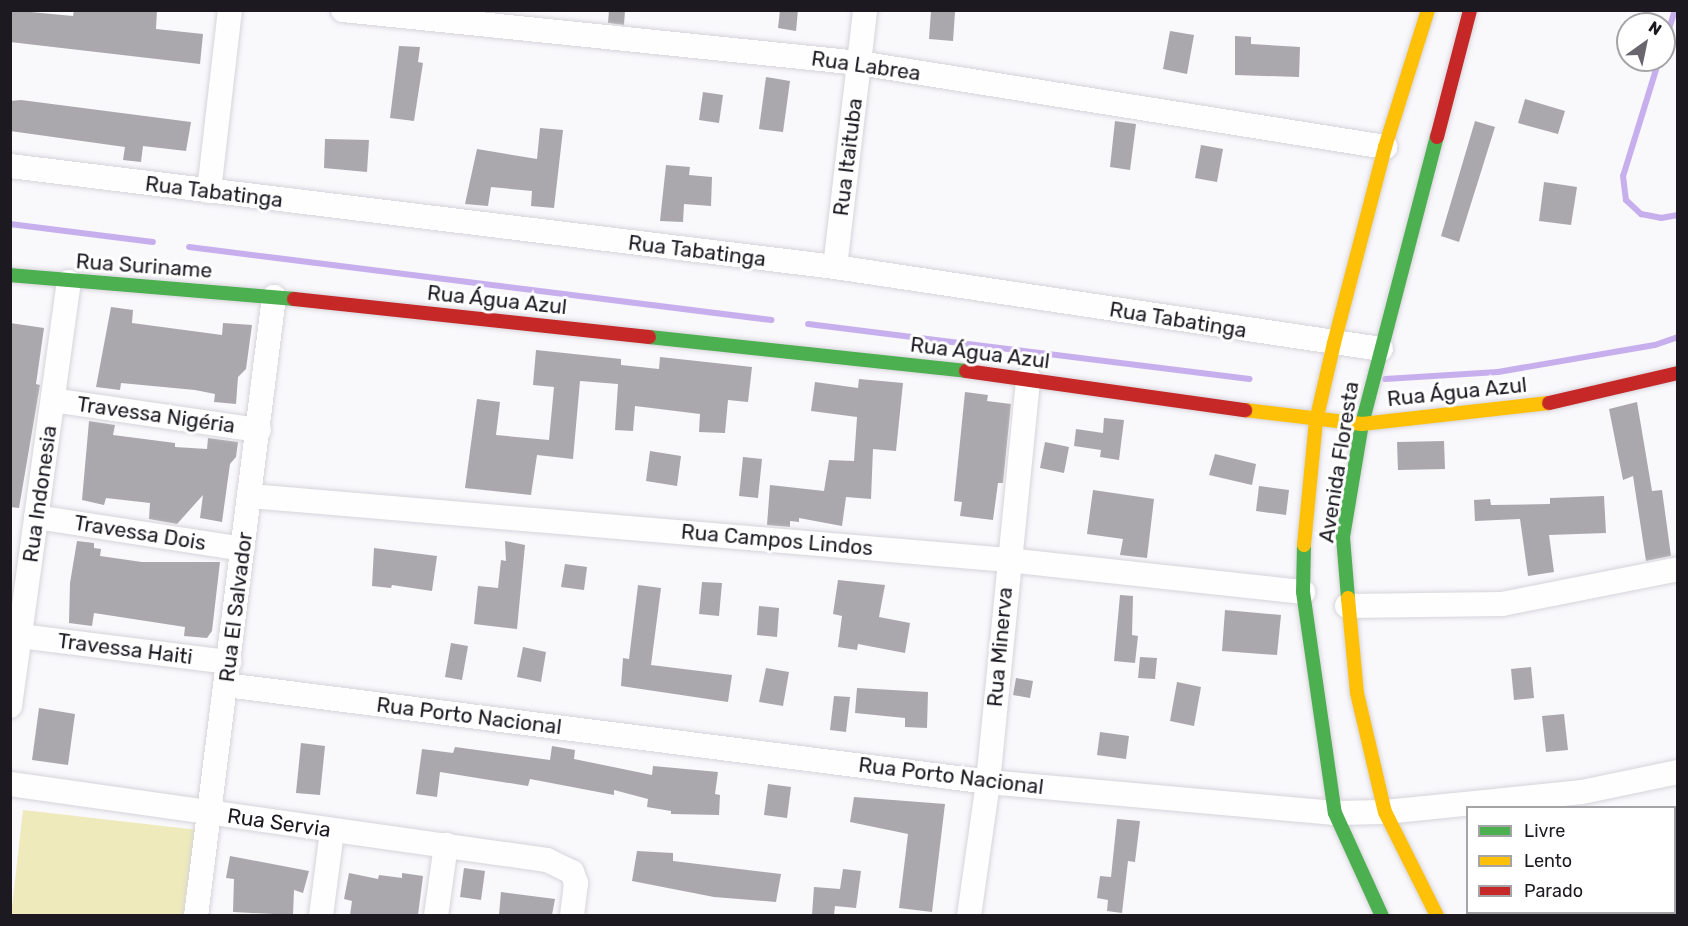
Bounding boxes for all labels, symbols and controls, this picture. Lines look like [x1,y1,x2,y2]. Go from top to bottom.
north arrow [1616,12,1676,72]
text: N [1645,17,1665,39]
street label: Rua Labrea [810,46,922,86]
street label: Rua Itaituba [828,97,868,217]
street label: Rua Tabatinga [143,171,285,213]
street label: Rua Tabatinga [626,230,768,272]
street label: Rua Suriname [75,249,213,283]
street label: Rua Água Azul [425,280,569,320]
street label: Rua Tabatinga [1107,297,1249,343]
street label: Rua Água Azul [908,332,1052,374]
street label: Rua Água Azul [1385,372,1529,412]
street label: Avenida Floresta [1314,380,1364,544]
street label: Travessa Nigéria [75,391,237,439]
street label: Rua Indonesia [18,424,62,564]
street label: Travessa Dois [72,510,208,556]
street label: Rua Campos Lindos [680,519,874,561]
street label: Rua El Salvador [214,530,258,684]
street label: Rua Minerva [982,586,1018,708]
street label: Travessa Haiti [56,628,194,670]
street label: Rua Porto Nacional [375,692,563,740]
street label: Rua Porto Nacional [857,752,1045,800]
street label: Rua Servia [226,803,332,843]
legend [1466,806,1676,914]
text: Livre [1524,820,1565,842]
text: Lento [1524,850,1572,872]
text: Parado [1524,880,1583,902]

